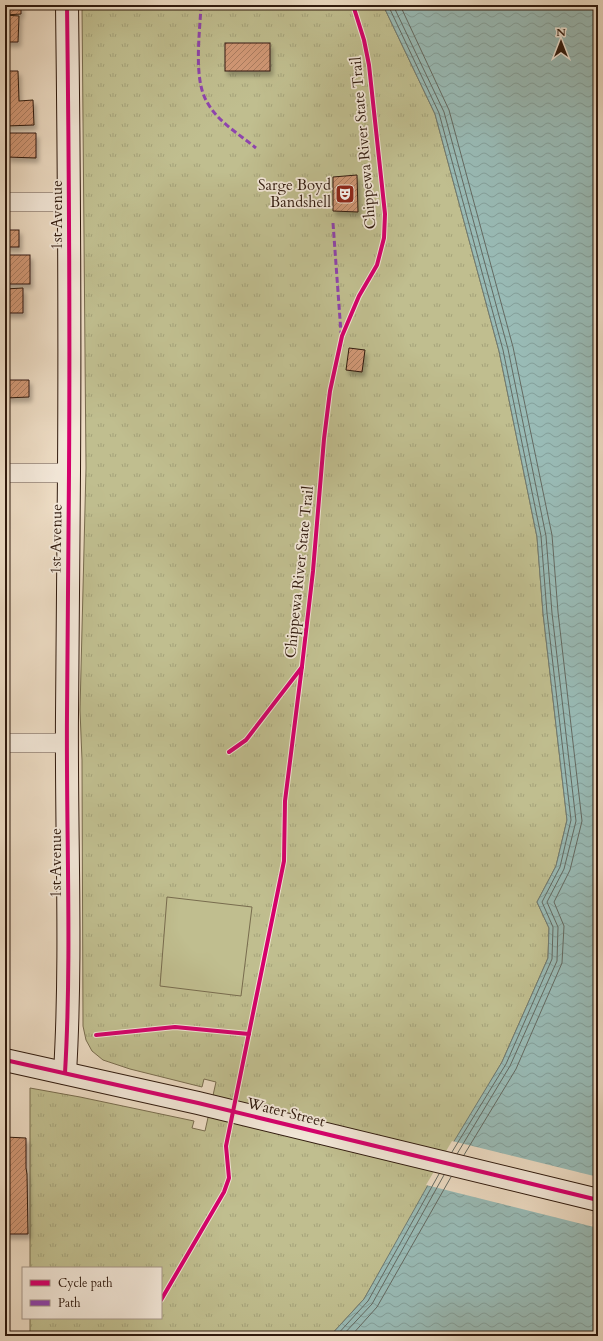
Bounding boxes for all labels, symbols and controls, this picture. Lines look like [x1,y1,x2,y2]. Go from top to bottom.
north arrow [541,22,581,62]
text: N [556,25,566,40]
street label: Chippewa River State Trail [345,56,381,230]
place label: Sarge Boyd Bandshell [258,175,331,212]
street label: 1st Avenue [47,180,67,250]
theatre icon: Sarge Boyd Bandshell [334,183,356,205]
street label: Chippewa River State Trail [280,485,318,659]
street label: 1st Avenue [45,504,67,574]
street label: 1st Avenue [46,828,66,898]
street label: Water Street [244,1092,328,1131]
legend [22,1267,162,1319]
text: Cycle path [58,1275,113,1291]
text: Path [58,1295,81,1311]

